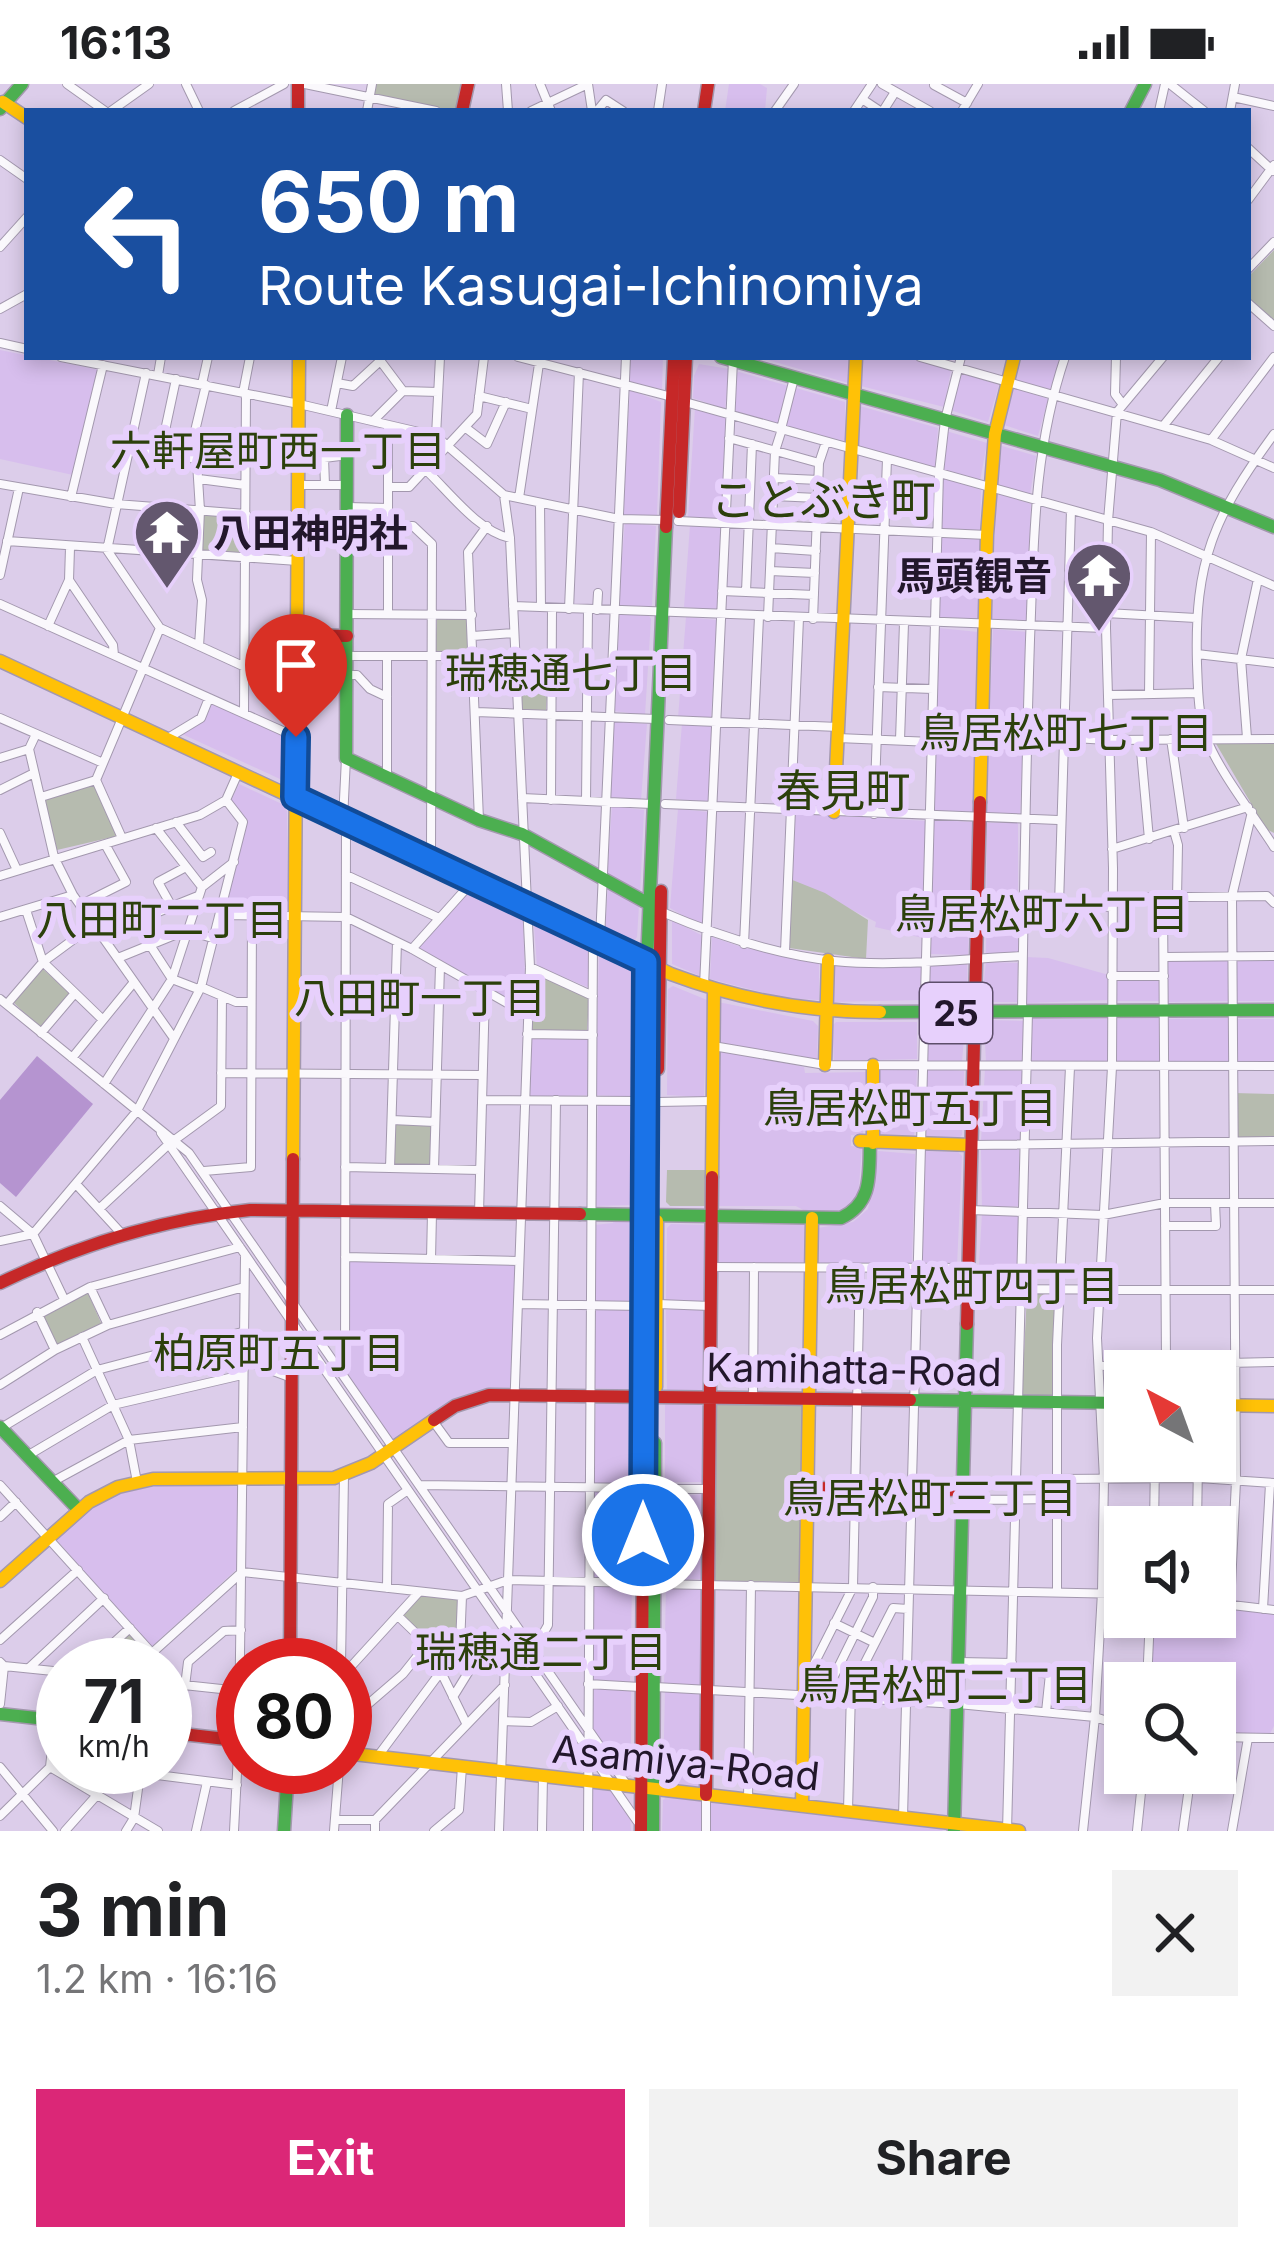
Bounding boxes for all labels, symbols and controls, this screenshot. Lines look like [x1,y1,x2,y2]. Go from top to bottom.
text: 16:13 [60,15,172,70]
text: 650 m [258,151,519,252]
icon: left [60,156,216,312]
text: Route Kasugai-Ichinomiya [258,253,924,318]
district label: 六軒屋町西一丁目 [110,425,446,476]
district label: ことぶき町 [710,472,936,527]
temple icon: 八田神明社 [132,497,202,591]
place label: 八田神明社 [213,509,408,556]
temple icon: 馬頭観音 [1064,540,1134,634]
place label: 馬頭観音 [896,552,1052,599]
pin [245,614,347,737]
icon: arrive [263,632,329,698]
district label: 瑞穂通七丁目 [445,647,697,698]
district label: 鳥居松町七丁目 [919,707,1213,758]
district label: 春見町 [775,763,911,818]
district label: 鳥居松町六丁目 [895,888,1189,939]
district label: 八田町二丁目 [36,894,288,945]
district label: 八田町一丁目 [294,972,546,1023]
road number: 25 [920,983,992,1043]
district label: 鳥居松町五丁目 [763,1082,1057,1133]
district label: 鳥居松町四丁目 [825,1260,1119,1311]
district label: 柏原町五丁目 [153,1327,405,1378]
street label: Kamihatta-Road [706,1343,1002,1395]
north arrow [1104,1350,1236,1482]
map controls [1104,1350,1236,1794]
position arrow [580,1472,706,1598]
district label: 鳥居松町三丁目 [783,1472,1077,1523]
button: sound [1104,1506,1236,1638]
district label: 瑞穂通二丁目 [415,1626,667,1677]
speed limit sign: 80 [216,1638,372,1794]
district label: 鳥居松町二丁目 [798,1659,1092,1710]
button: search [1104,1662,1236,1794]
text: 71 [84,1665,144,1737]
street label: Asamiya-Road [550,1725,822,1799]
text: km/h [78,1728,150,1764]
text: 3 min [36,1866,230,1953]
button: close [1112,1870,1238,1996]
text: 1.2 km · 16:16 [36,1955,278,2002]
button: Exit [36,2089,625,2227]
button: Share [649,2089,1238,2227]

